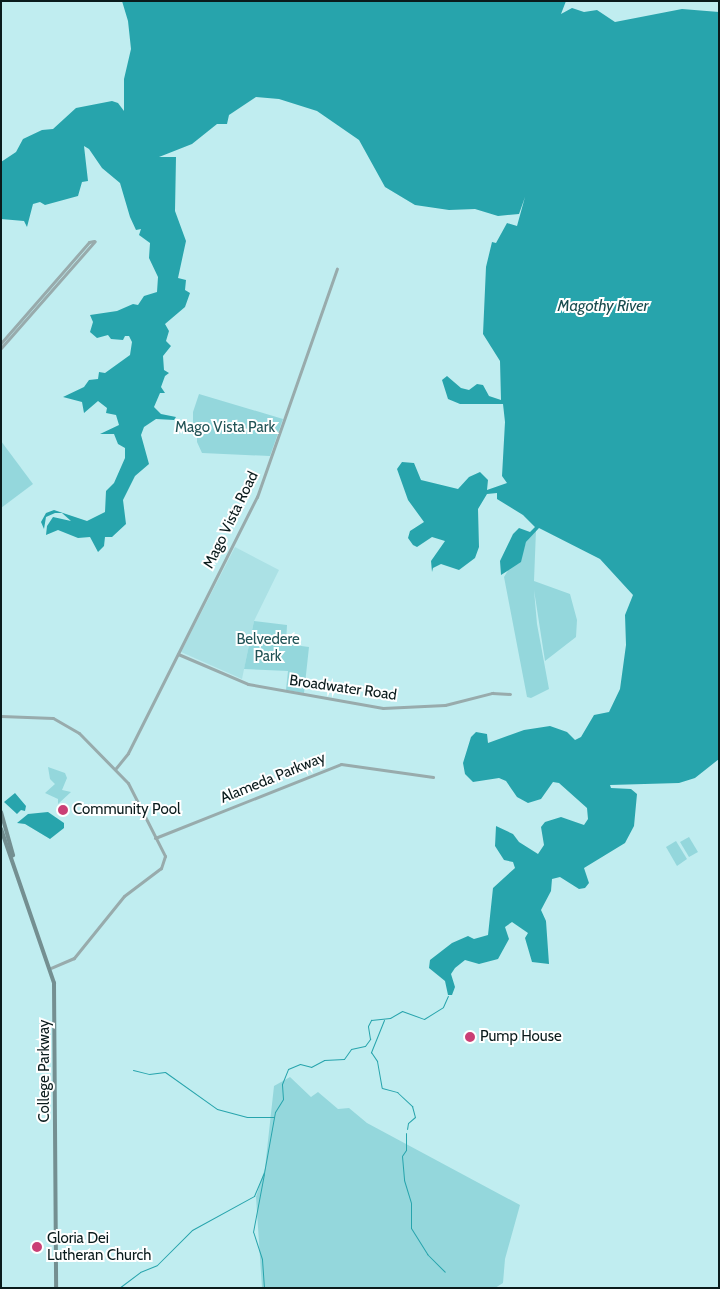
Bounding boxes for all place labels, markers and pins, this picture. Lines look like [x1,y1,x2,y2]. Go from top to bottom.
place label: Community Pool [73,801,180,819]
marker: Community Pool [57,804,69,816]
place label: Pump House [480,1028,562,1046]
marker: Pump House [464,1031,476,1043]
place label: Gloria Dei Lutheran Church [47,1229,151,1264]
marker: Gloria Dei Lutheran Church [31,1241,43,1253]

